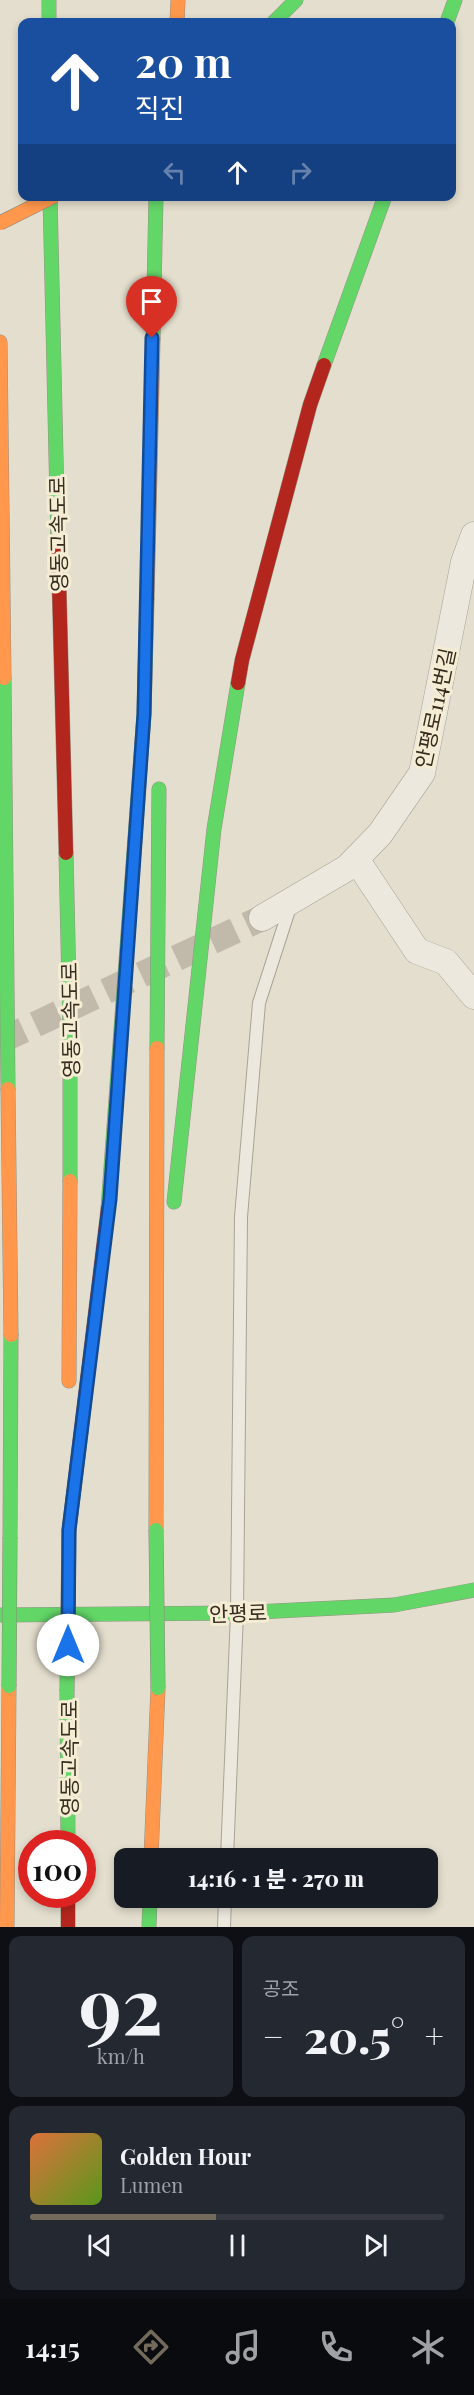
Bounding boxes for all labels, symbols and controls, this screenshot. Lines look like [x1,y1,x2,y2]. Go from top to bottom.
text: 20 m [135,33,232,89]
icon: ahead [36,42,114,120]
text: 직진 [135,89,185,125]
icon: left [158,156,191,189]
icon: ahead [221,156,254,189]
icon: right [284,156,317,189]
pin [126,276,177,338]
icon: arrive [135,285,168,318]
street label: 영동고속도로 [42,476,72,592]
street label: 안평로114번길 [408,645,460,771]
street label: 영동고속도로 [54,962,84,1078]
street label: 안평로 [209,1597,267,1627]
position arrow [36,1613,100,1677]
street label: 영동고속도로 [54,1700,82,1816]
speed limit sign: 100 [18,1830,96,1908]
text: 14:16 · 1 분 · 270 m [188,1863,364,1893]
text: 92 [79,1951,163,2055]
text: 공조 [263,1974,299,2001]
text: 20.5° [304,2005,404,2065]
text: − [263,2013,284,2057]
text: + [425,2013,444,2057]
text: km/h [97,2042,145,2069]
text: Golden Hour [120,2141,251,2171]
text: Lumen [120,2171,183,2198]
icon: previous [83,2229,116,2262]
icon: pause [221,2229,254,2262]
icon: next [359,2229,392,2262]
icon: directions [130,2326,172,2368]
icon: music [222,2326,264,2368]
icon: phone [315,2326,357,2368]
icon: climate [407,2326,449,2368]
text: 14:15 [25,2329,80,2365]

